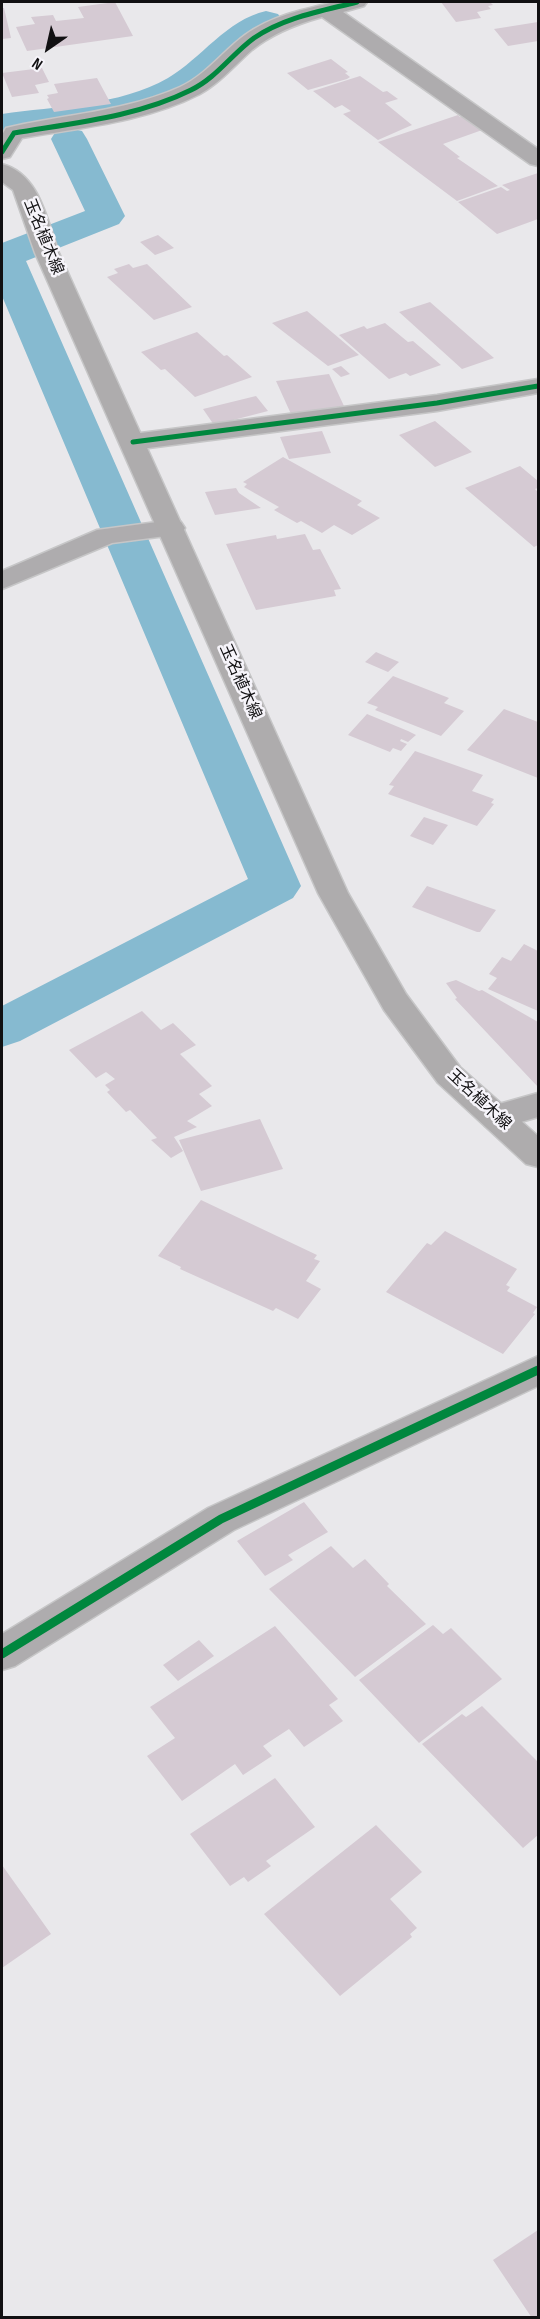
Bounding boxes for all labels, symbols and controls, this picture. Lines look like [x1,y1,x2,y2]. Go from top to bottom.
north arrow [18,18,78,78]
text: N [29,53,47,74]
street label: 玉名植木線 [19,196,67,278]
street label: 玉名植木線 [215,642,265,722]
street label: 玉名植木線 [443,1066,515,1134]

